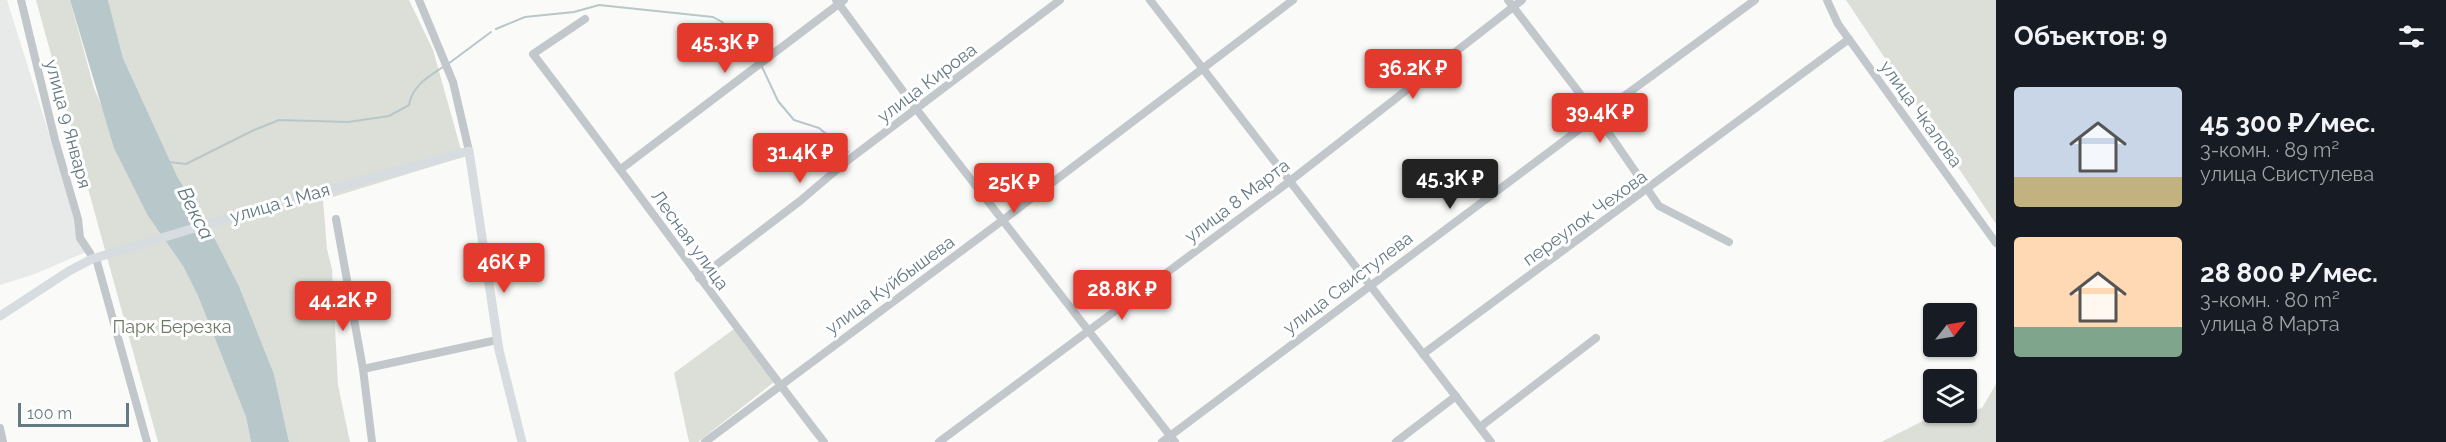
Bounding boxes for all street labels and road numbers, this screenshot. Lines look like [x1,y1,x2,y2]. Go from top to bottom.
street label: улица Кирова [873,38,980,127]
street label: улица Чкалова [1876,56,1967,171]
street label: улица 9 Января [41,57,96,191]
street label: улица 8 Марта [1180,154,1293,247]
street label: переулок Чехова [1519,166,1651,270]
street label: улица 1 Мая [228,178,332,227]
street label: Лесная улица [647,186,734,294]
street label: улица Свистулева [1279,227,1417,338]
street label: улица Куйбышева [821,231,958,338]

